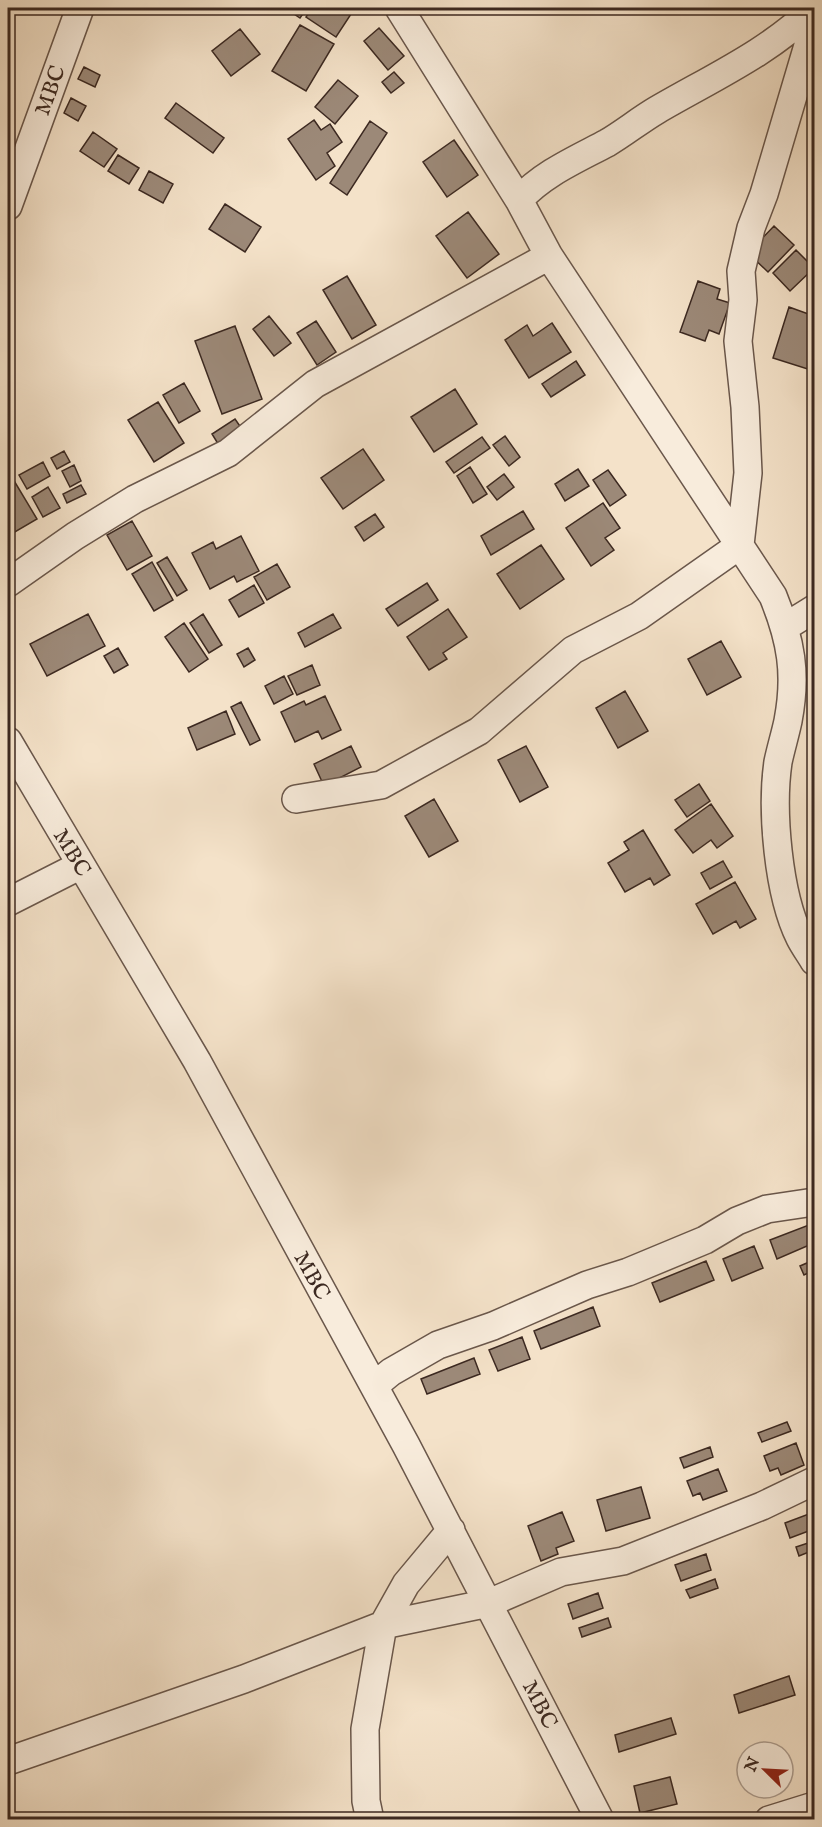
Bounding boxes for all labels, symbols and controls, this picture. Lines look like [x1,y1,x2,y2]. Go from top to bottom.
street label: MBC [29,62,73,119]
street label: MBC [46,824,96,882]
street label: MBC [287,1247,336,1305]
street label: MBC [515,1676,563,1734]
north arrow [735,1740,795,1800]
text: N [741,1754,765,1776]

